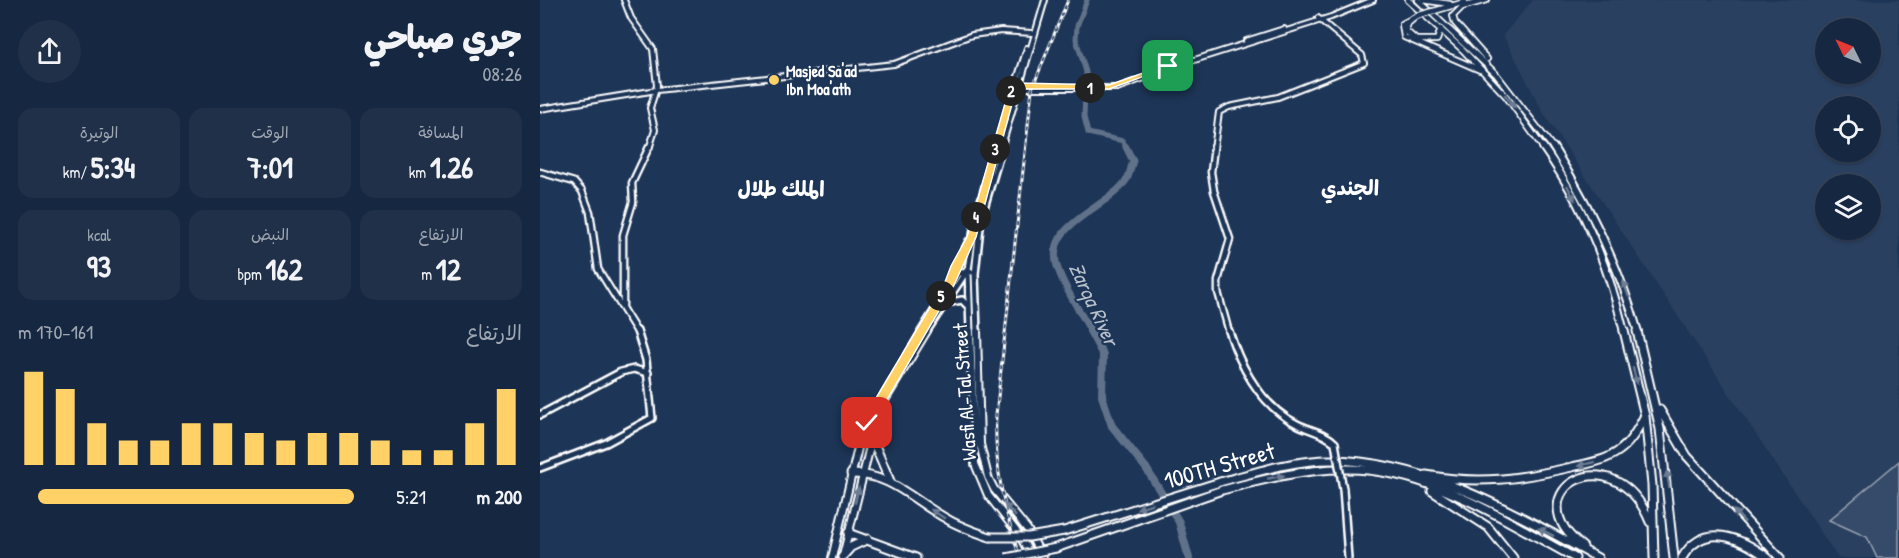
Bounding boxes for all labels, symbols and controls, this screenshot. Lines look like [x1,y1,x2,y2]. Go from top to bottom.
text: جري صباحي [364,15,522,59]
north arrow [1815,18,1881,84]
map controls [1815,18,1881,240]
button: share [18,20,81,83]
pin [1142,40,1193,91]
icon: arrive [1151,49,1184,82]
text: 08:26 [482,60,522,87]
place label: Masjed Sa'ad Ibn Moa'ath [786,60,858,100]
marker: Masjed Sa'ad Ibn Moa'ath [767,73,781,87]
pin: 1 [1075,73,1105,103]
pin: 2 [996,76,1026,106]
text: 1 [1087,77,1093,99]
text: 2 [1007,80,1015,102]
one-way arrow [1503,94,1515,109]
button: locate [1815,96,1881,162]
text: الوتيرة [80,121,118,143]
text: الوقت [251,121,289,143]
text: المسافة [418,121,464,143]
pin: 3 [980,134,1010,164]
text: 3 [991,138,999,160]
text: 5:34 [91,147,135,187]
text: 7:01 [247,147,293,187]
text: 1.26 [430,147,473,187]
text: /km [63,161,91,183]
text: km [409,161,430,183]
district label: الجندي [1321,173,1379,204]
district label: الملك طلال [737,174,825,203]
button: layers [1815,174,1881,240]
one-way arrow [1566,184,1576,201]
pin: 4 [961,202,991,232]
text: 4 [973,206,979,228]
text: النبض [251,223,289,245]
text: الارتفاع [419,223,463,245]
text: kcal [87,224,111,246]
text: 93 [87,246,111,286]
text: 162 [266,249,302,289]
text: 12 [436,249,461,289]
water label: Zarqa River [1062,258,1127,353]
text: bpm [238,263,266,285]
text: m [421,263,436,285]
one-way arrow [1620,280,1630,298]
pin: 5 [926,281,956,311]
text: 5 [938,285,944,307]
text: 161–170 m [18,318,93,345]
text: الارتفاع [466,319,522,346]
street label: Wasfi Al-Tal Street [946,321,982,461]
one-way arrow [1631,367,1641,385]
pin [841,397,892,448]
icon: check [850,406,883,439]
street label: 100TH Street [1160,434,1279,496]
one-way arrow [1577,459,1595,469]
one-way arrow [1663,469,1672,488]
one-way arrow [1266,472,1285,481]
text: 5:21 [396,483,426,510]
text: 200 m [477,483,522,510]
one-way arrow [853,486,863,504]
one-way arrow [1136,502,1154,512]
one-way arrow [1003,503,1017,518]
one-way arrow [930,508,946,519]
one-way arrow [1733,509,1747,523]
one-way arrow [1537,527,1555,537]

